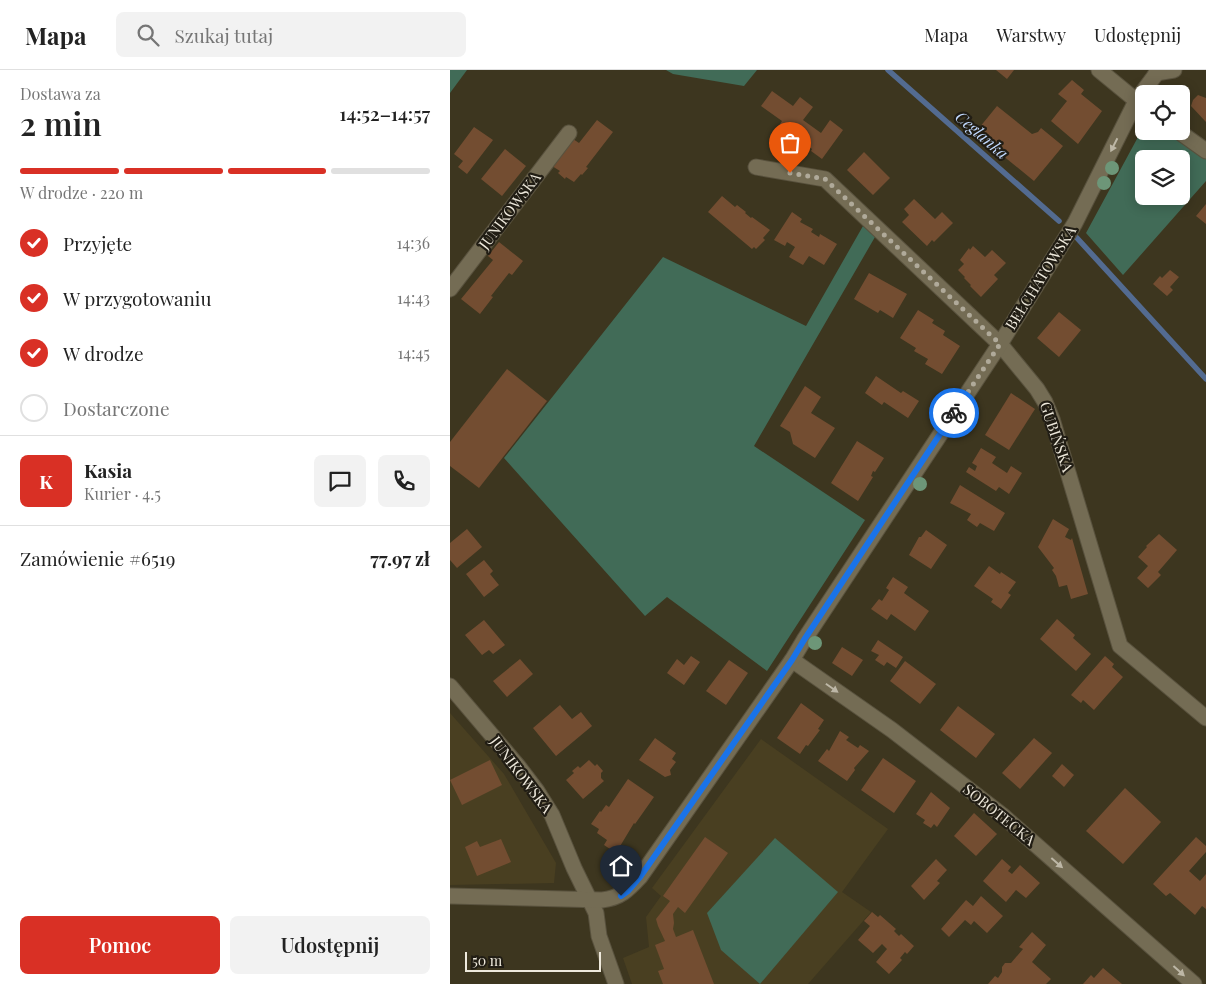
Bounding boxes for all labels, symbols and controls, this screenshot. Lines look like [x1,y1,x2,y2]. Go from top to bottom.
search box [116,12,466,57]
text: Mapa [25,19,86,51]
icon: search [134,21,162,49]
text: Szukaj tutaj [174,22,273,48]
text: Mapa [924,23,968,47]
text: Warstwy [996,23,1066,47]
text: Udostępnij [1094,23,1181,47]
text: Dostawa za [20,83,101,104]
map controls [1135,85,1190,205]
button: locate [1135,85,1190,140]
text: 14:52–14:57 [339,100,430,126]
text: 2 min [20,101,102,144]
water label: Ceglanka [951,106,1013,163]
pin [769,122,811,173]
icon: bag [776,129,804,157]
one-way arrow [1110,138,1118,152]
button: layers [1135,150,1190,205]
street label: JUNIKOWSKA [473,167,545,254]
text: W drodze · 220 m [20,182,143,203]
street label: BEŁCHATOWSKA [1000,221,1080,333]
icon: check [20,229,48,257]
text: Przyjęte [63,230,132,256]
text: 14:36 [396,232,430,253]
icon: check [20,284,48,312]
text: W przygotowaniu [63,285,211,311]
text: 14:43 [397,287,430,308]
icon: check [20,339,48,367]
text: W drodze [63,340,144,366]
text: 14:45 [397,342,430,363]
courier [929,388,979,438]
text: Dostarczone [63,395,170,421]
icon: bike [940,399,968,427]
street label: GUBIŃSKA [1036,399,1078,475]
button: chat [314,455,366,507]
button: phone [378,455,430,507]
text: Kasia [84,457,132,483]
text: K [39,468,53,494]
text: Kurier · 4.5 [84,483,161,504]
text: Zamówienie #6519 [20,545,175,571]
text: 77.97 zł [370,545,430,571]
one-way arrow [825,683,839,693]
street label: JUNIKOWSKA [486,731,558,817]
street label: SOBOTECKA [959,779,1040,850]
pin [600,845,642,896]
icon: home [607,852,635,880]
one-way arrow [1050,857,1062,869]
button: Pomoc [20,916,220,974]
button: Udostępnij [230,916,430,974]
scale bar [465,949,601,972]
text: 50 m [472,951,502,970]
one-way arrow [1172,965,1185,976]

